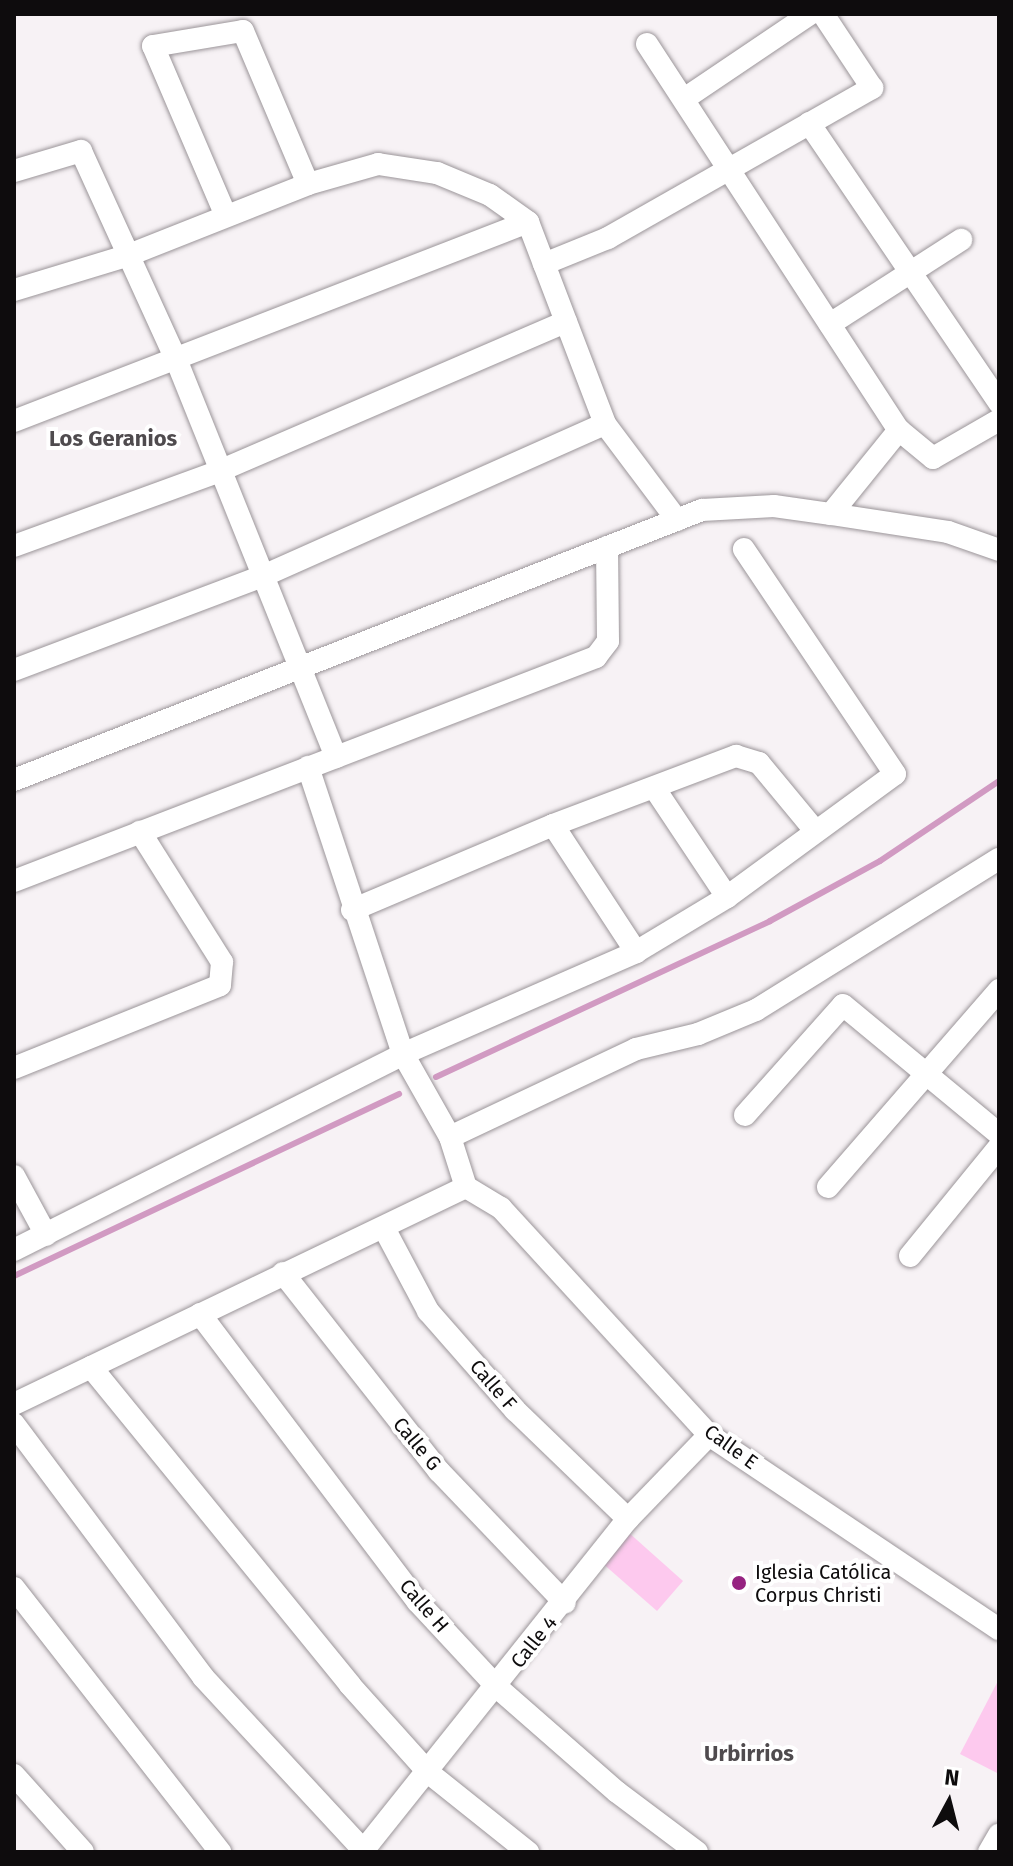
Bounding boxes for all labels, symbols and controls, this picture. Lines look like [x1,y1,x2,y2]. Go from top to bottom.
district label: Los Geranios [49,426,177,452]
street label: Calle F [464,1355,522,1415]
street label: Calle G [388,1412,446,1476]
street label: Calle E [700,1420,762,1474]
place label: Iglesia Católica Corpus Christi [755,1560,891,1607]
street label: Calle H [394,1574,454,1638]
marker: Iglesia Católica Corpus Christi [730,1574,748,1592]
street label: Calle 4 [506,1611,562,1673]
district label: Urbirrios [704,1741,794,1767]
north arrow [909,1762,989,1842]
text: N [943,1763,961,1792]

